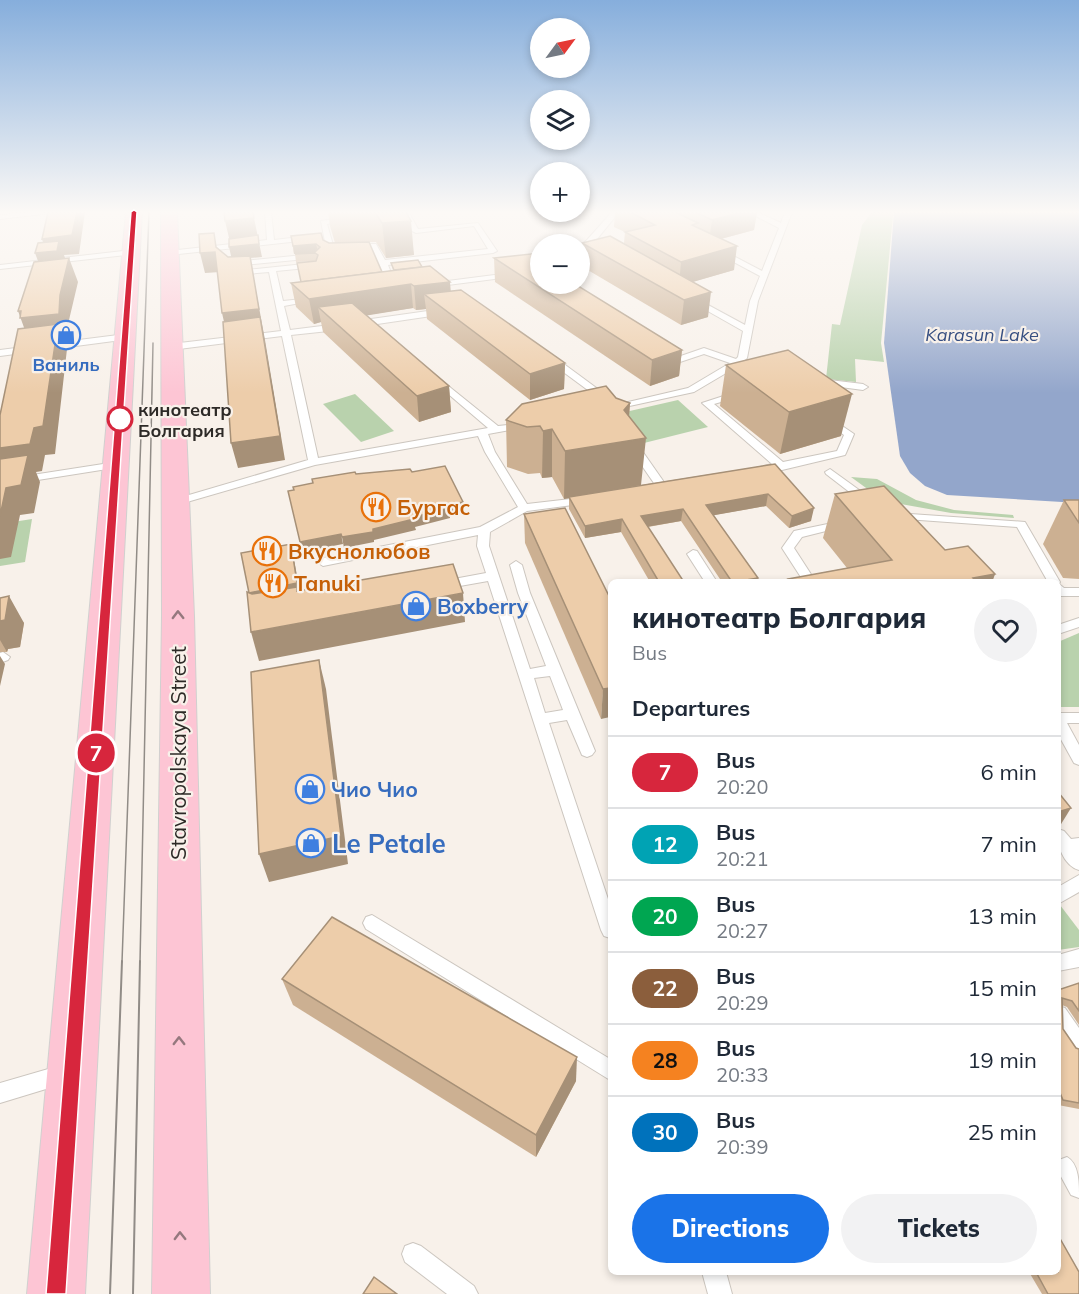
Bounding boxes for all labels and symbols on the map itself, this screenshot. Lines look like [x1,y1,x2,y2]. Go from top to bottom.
north arrow [530,18,590,78]
shop icon: Ваниль [50,319,82,351]
water label: Karasun Lake [925,323,1039,346]
place label: Ваниль [32,353,100,376]
place label: кинотеатр Болгария [138,398,232,442]
marker: кинотеатр Болгария [107,406,133,432]
restaurant icon: Бургас [360,491,392,523]
place label: Бургас [397,494,471,520]
restaurant icon: Вкуснолюбов [251,535,283,567]
place label: Вкуснолюбов [288,538,430,564]
restaurant icon: Tanuki [257,567,289,599]
place label: Tanuki [294,570,361,596]
shop icon: Boxberry [400,590,432,622]
place label: Boxberry [437,593,529,619]
one-way arrow [172,610,184,619]
street label: Stavropolskaya Street [165,646,191,860]
line badge: 7 [76,734,116,772]
shop icon: Чио Чио [294,773,326,805]
place label: Чио Чио [331,776,418,802]
shop icon: Le Petale [295,827,327,859]
place label: Le Petale [332,827,446,860]
one-way arrow [173,1036,185,1045]
one-way arrow [174,1231,187,1240]

